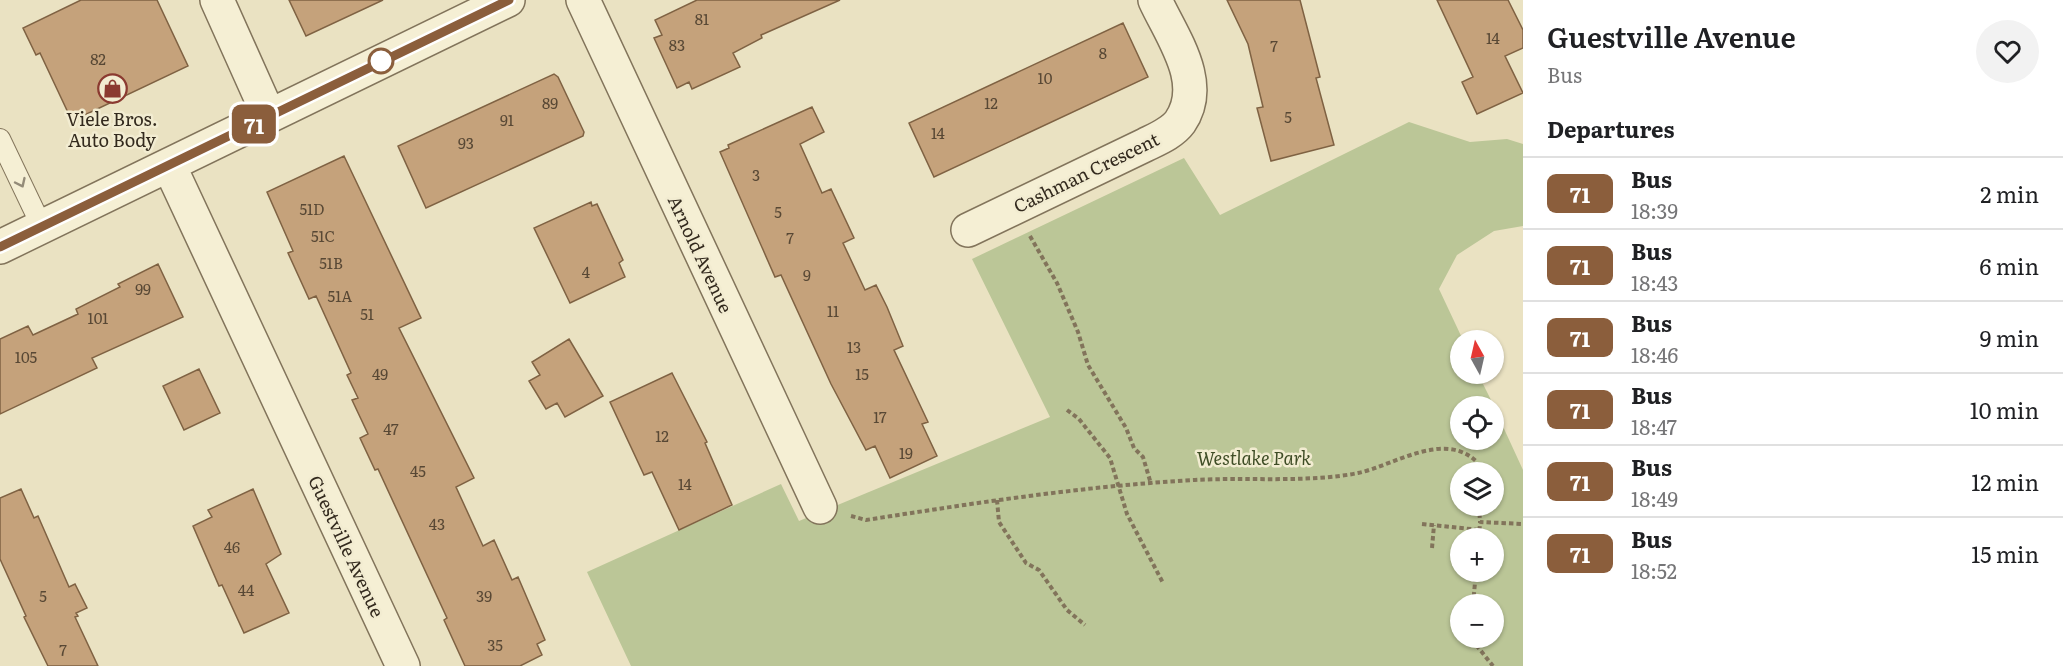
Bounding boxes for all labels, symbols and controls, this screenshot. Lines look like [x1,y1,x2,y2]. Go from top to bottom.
house number: 81 [695,7,709,30]
text: Guestville Avenue [1547,15,1796,57]
button: heart [1976,20,2039,83]
house number: 14 [1486,26,1500,49]
house number: 83 [669,33,685,56]
house number: 7 [1270,34,1278,57]
house number: 8 [1099,41,1107,64]
house number: 82 [90,47,106,70]
unlabelled marker [368,48,394,74]
text: Bus [1547,59,1582,89]
house number: 10 [1038,66,1053,89]
shop icon: Viele Bros. Auto Body [96,73,128,105]
house number: 89 [542,91,558,114]
house number: 12 [984,91,998,114]
line badge: 71 [227,104,281,144]
place label: Viele Bros. Auto Body [66,105,158,153]
house number: 5 [1284,105,1292,128]
house number: 91 [500,108,514,131]
text: 71 [244,109,264,140]
text: Departures [1547,112,1674,145]
house number: 14 [931,121,945,144]
street label: Cashman Crescent [1009,125,1164,219]
house number: 93 [458,131,474,154]
text: Bus [1631,162,1672,195]
house number: 3 [752,163,760,186]
one-way arrow [13,177,25,188]
text: 2 min [1980,177,2039,210]
text: 71 [1570,178,1590,209]
street label: Arnold Avenue [662,191,740,317]
text: 18:39 [1631,195,1678,225]
house number: 51D [299,197,325,220]
house number: 5 [774,200,782,223]
house number: 51C [311,224,335,247]
house number: 7 [786,226,794,249]
text: Bus [1631,234,1672,267]
text: 6 min [1980,249,2039,282]
text: 71 [1570,250,1590,281]
house number: 51B [319,251,343,274]
house number: 4 [582,260,590,283]
house number: 9 [803,263,811,286]
text: 18:43 [1631,267,1678,297]
house number: 99 [135,277,151,300]
house number: 51A [328,284,352,307]
house number: 11 [827,299,839,322]
house number: 51 [360,302,374,325]
house number: 101 [88,306,108,329]
text: Bus [1631,306,1672,339]
text: 9 min [1980,321,2039,354]
text: 71 [1570,322,1590,353]
north arrow [1450,330,1504,384]
map controls [1450,330,1504,648]
house number: 13 [847,335,861,358]
text: 18:46 [1631,339,1678,369]
house number: 105 [15,345,38,368]
house number: 49 [372,362,388,385]
house number: 15 [855,362,869,385]
text: Bus [1631,378,1672,411]
text: 10 min [1970,393,2039,426]
text: 71 [1570,394,1590,425]
button: locate [1450,396,1504,450]
house number: 17 [873,405,887,428]
text: 18:47 [1631,411,1677,441]
house number: 47 [383,417,399,440]
house number: 12 [655,424,669,447]
house number: 19 [899,441,913,464]
park label: Westlake Park [1197,444,1311,471]
text: Bus [1631,450,1672,483]
house number: 45 [410,459,426,482]
button: layers [1450,462,1504,516]
text: 12 min [1971,465,2039,498]
text: 71 [1570,466,1590,497]
street label: Guestville Avenue [302,471,392,621]
house number: 14 [678,472,692,495]
text: 18:49 [1631,483,1678,513]
house number: 43 [429,512,445,535]
text: Bus [1631,522,1672,555]
button: + [1450,528,1504,582]
house number: 46 [224,535,240,558]
text: 15 min [1971,537,2039,570]
text: 71 [1570,538,1590,569]
text: 18:52 [1631,555,1677,585]
house number: 44 [238,578,254,601]
house number: 5 [39,584,47,607]
house number: 39 [476,584,492,607]
button: − [1450,594,1504,648]
house number: 35 [487,633,503,656]
house number: 7 [59,638,67,661]

